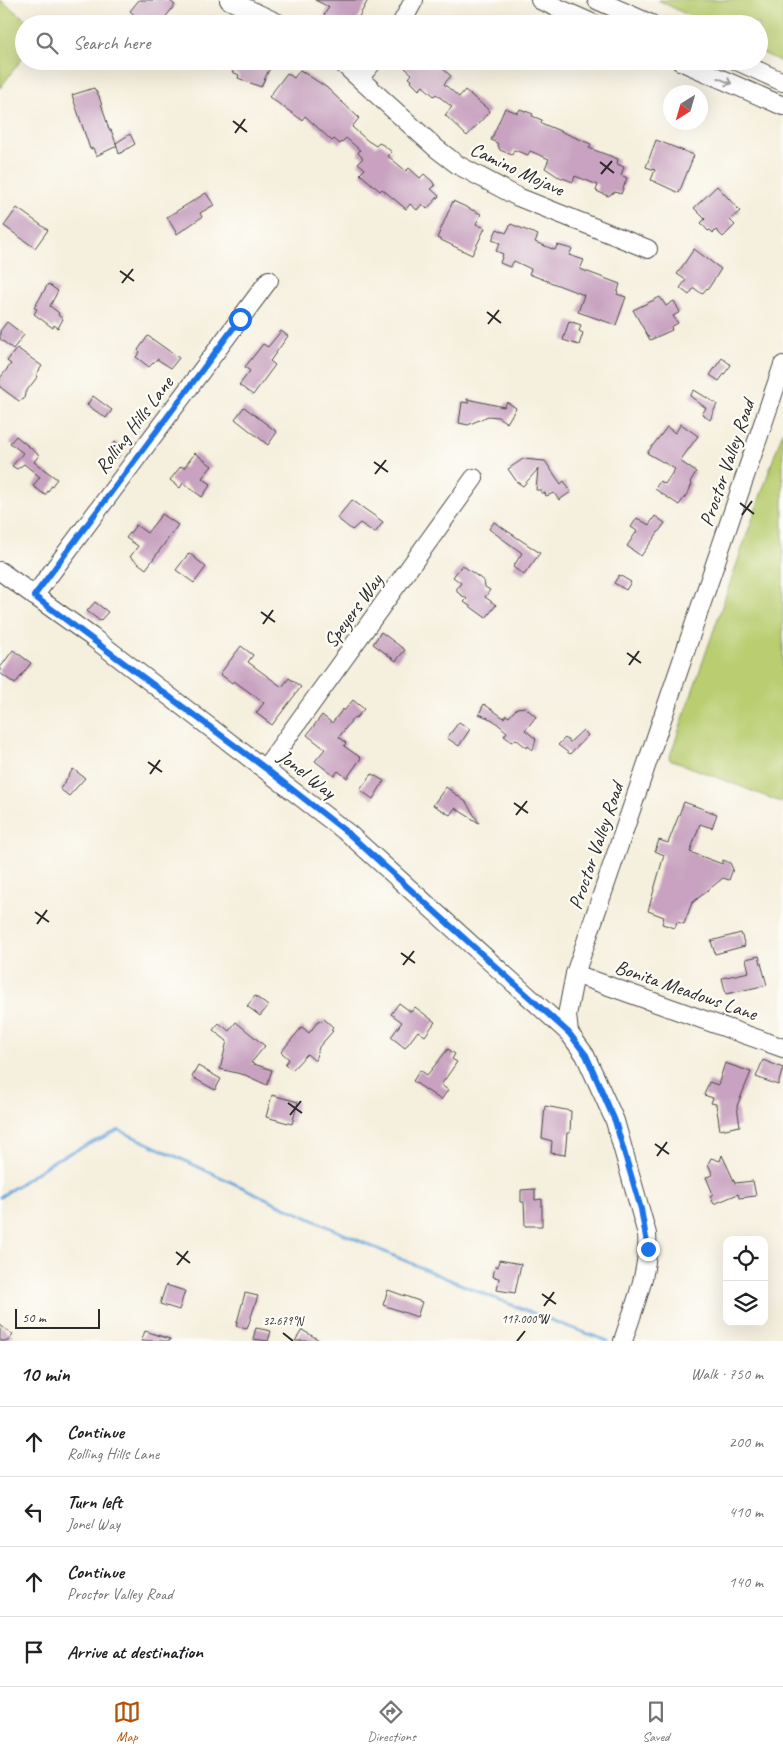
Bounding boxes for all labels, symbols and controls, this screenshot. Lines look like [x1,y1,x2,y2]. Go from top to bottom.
search box [15,15,768,70]
icon: search [33,29,61,57]
text: Search here [73,31,150,55]
one-way arrow [717,76,732,86]
north arrow [663,85,708,130]
street label: Camino Mojave [466,136,569,202]
route start [229,308,252,331]
street label: Rolling Hills Lane [89,370,180,479]
street label: Proctor Valley Road [694,393,761,530]
street label: Speyers Way [318,568,389,653]
street label: Jonel Way [272,743,342,806]
street label: Proctor Valley Road [563,776,630,913]
street label: Bonita Meadows Lane [612,954,762,1026]
map controls [723,1236,768,1326]
button: locate [723,1236,768,1281]
route end [637,1238,660,1261]
button: layers [723,1281,768,1326]
scale bar [15,1306,100,1329]
text: 50 m [22,1309,46,1326]
text: 117.000°W [502,1311,551,1327]
text: 32.679°N [263,1313,305,1329]
text: 10 min [20,1361,70,1387]
text: Walk · 750 m [691,1364,763,1384]
text: Continue [67,1420,124,1444]
icon: ahead [20,1428,48,1456]
text: 200 m [729,1432,763,1452]
text: Rolling Hills Lane [67,1444,159,1464]
text: Turn left [67,1490,122,1514]
icon: left [20,1498,48,1526]
text: 410 m [729,1502,763,1522]
text: Jonel Way [67,1514,120,1534]
text: Continue [67,1560,124,1584]
icon: ahead [20,1568,48,1596]
text: 140 m [729,1572,763,1592]
text: Proctor Valley Road [67,1584,173,1604]
icon: arrive [20,1638,48,1666]
text: Arrive at destination [67,1640,203,1664]
tab: Map [113,1698,141,1745]
tab: Directions [367,1698,416,1745]
tab: Saved [642,1698,670,1745]

